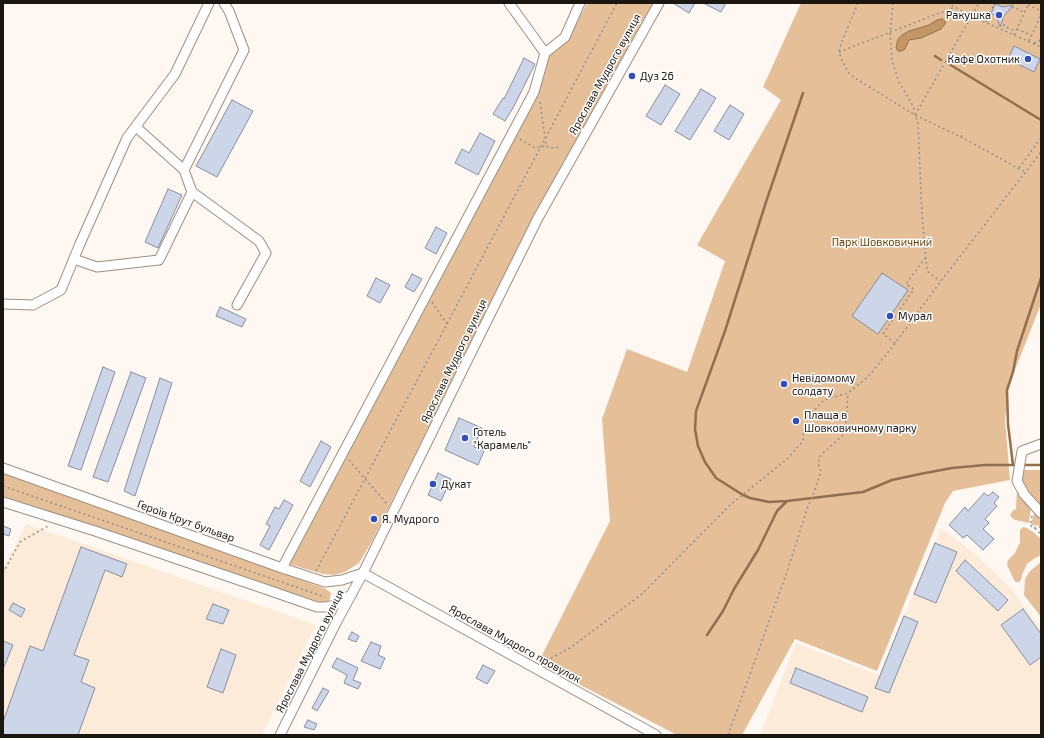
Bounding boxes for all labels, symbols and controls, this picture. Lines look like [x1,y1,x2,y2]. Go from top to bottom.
place label: Ракушка [946,8,991,22]
marker: Ракушка [994,10,1004,20]
street label: Ярослава Мудрого вулиця [566,11,644,137]
place label: Кафе Охотник [948,52,1020,66]
marker: Кафе Охотник [1023,54,1033,64]
place label: Дуз 26 [640,69,674,83]
marker: Дуз 26 [627,71,637,81]
park label: Парк Шовковичний [832,235,932,249]
street label: Ярослава Мудрого вулиця [418,297,490,425]
place label: Мурал [898,309,932,323]
marker: Мурал [885,311,895,321]
place label: Невідомому солдату [792,371,855,397]
marker: Невідомому солдату [779,379,789,389]
place label: Плаща в Шовковичному парку [804,408,917,434]
marker: Плаща в Шовковичному парку [791,416,801,426]
place label: Готель "Карамель" [473,425,531,451]
marker: Готель "Карамель" [460,433,470,443]
place label: Дукат [441,477,472,491]
marker: Дукат [428,479,438,489]
street label: Героїв Крут бульвар [135,497,237,545]
place label: Я. Мудрого [382,512,439,526]
marker: Я. Мудрого [369,514,379,524]
street label: Ярослава Мудрого вулиця [273,587,347,715]
street label: Ярослава Мудрого провулок [447,602,583,686]

